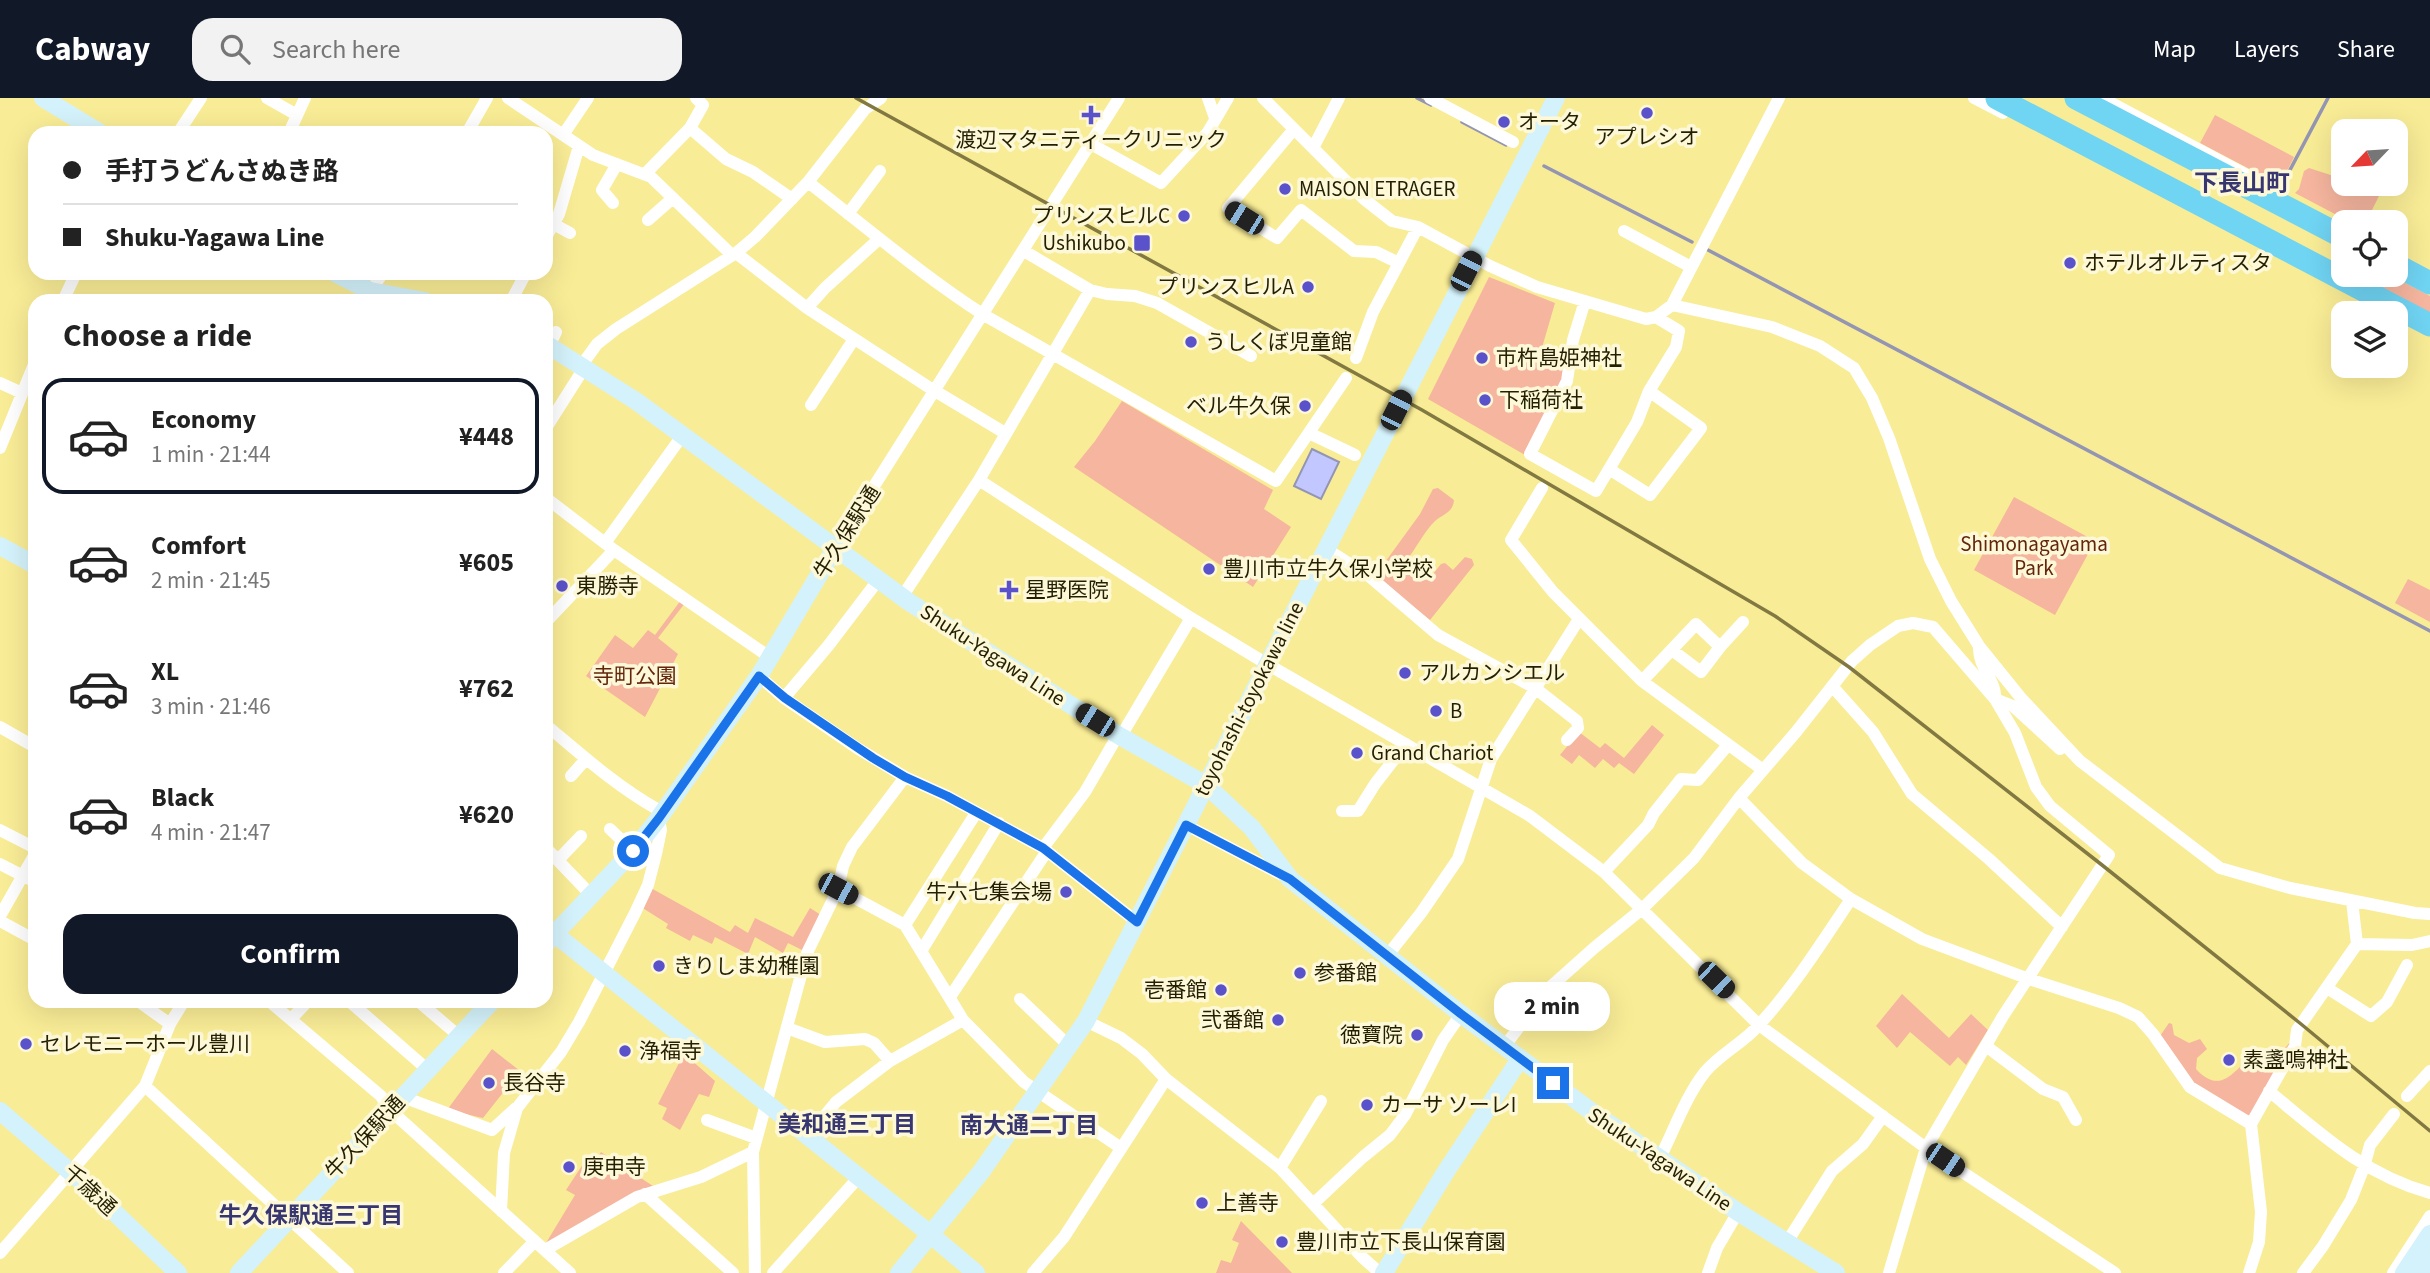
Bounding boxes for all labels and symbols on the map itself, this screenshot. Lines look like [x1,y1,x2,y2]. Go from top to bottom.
marker: 渡辺マタニティークリニック [1081,105,1101,125]
marker: アプレシオ [1639,105,1655,121]
place label: オータ [1518,107,1581,137]
marker: オータ [1496,114,1512,130]
north arrow [2331,119,2408,196]
place label: アプレシオ [1595,122,1700,152]
place label: 渡辺マタニティークリニック [955,125,1227,155]
district label: 下長山町 [2194,166,2290,201]
place label: MAISON ETRAGER [1299,174,1456,204]
marker: MAISON ETRAGER [1277,181,1293,197]
car [1221,198,1268,238]
place label: プリンスヒルC [1032,201,1170,231]
marker: プリンスヒルC [1176,208,1192,224]
place label: Ushikubo [1043,228,1126,258]
marker: Ushikubo [1132,233,1152,253]
car [1448,248,1485,294]
place label: ホテルオルティスタ [2084,248,2272,278]
marker: ホテルオルティスタ [2062,255,2078,271]
place label: プリンスヒルA [1157,272,1295,302]
marker: プリンスヒルA [1300,279,1316,295]
place label: うしくぼ児童館 [1205,327,1352,357]
marker: うしくぼ児童館 [1183,334,1199,350]
place label: 市杵島姫神社 [1496,343,1622,373]
marker: 市杵島姫神社 [1474,350,1490,366]
place label: 下稲荷社 [1499,385,1583,415]
car [1378,387,1415,433]
place label: ベル牛久保 [1186,391,1291,421]
marker: 下稲荷社 [1477,392,1493,408]
marker: ベル牛久保 [1297,398,1313,414]
street label: 牛久保駅通 [806,480,888,584]
park label: Shimonagayama Park [1960,529,2108,583]
place label: 豊川市立牛久保小学校 [1223,554,1433,584]
marker: 豊川市立牛久保小学校 [1201,561,1217,577]
place label: 東勝寺 [576,571,639,601]
place label: 星野医院 [1025,575,1109,605]
marker: 東勝寺 [554,578,570,594]
marker: 星野医院 [999,580,1019,600]
street label: Shuku-Yagawa Line [915,597,1071,713]
street label: toyohashi-toyokawa line [1187,597,1311,801]
place label: アルカンシエル [1419,658,1565,688]
park label: 寺町公園 [593,661,677,691]
marker: アルカンシエル [1397,665,1413,681]
place label: B [1450,696,1462,726]
car [1072,700,1119,740]
marker: B [1428,703,1444,719]
place label: Grand Chariot [1371,738,1493,768]
marker: Grand Chariot [1349,745,1365,761]
route start [617,835,649,867]
car [815,870,862,908]
place label: 牛六七集会場 [926,877,1052,907]
marker: 牛六七集会場 [1058,884,1074,900]
place label: きりしま幼稚園 [673,951,820,981]
marker: きりしま幼稚園 [651,958,667,974]
place label: 参番館 [1314,958,1377,988]
car [1694,958,1739,1002]
marker: 参番館 [1292,965,1308,981]
place label: 壱番館 [1144,975,1207,1005]
marker: 壱番館 [1213,982,1229,998]
callout: 2 min [1495,982,1611,1030]
place label: 弐番館 [1201,1005,1264,1035]
marker: 弐番館 [1270,1012,1286,1028]
place label: 徳寶院 [1340,1020,1403,1050]
marker: 徳寶院 [1409,1027,1425,1043]
place label: セレモニーホール豊川 [40,1029,250,1059]
marker: セレモニーホール豊川 [18,1036,34,1052]
place label: 浄福寺 [639,1036,702,1066]
marker: 浄福寺 [617,1043,633,1059]
place label: 素盞鳴神社 [2243,1045,2348,1075]
marker: 素盞鳴神社 [2221,1052,2237,1068]
route end [1537,1067,1569,1099]
place label: 長谷寺 [503,1068,566,1098]
marker: 長谷寺 [481,1075,497,1091]
street label: 牛久保駅通 [318,1088,412,1186]
place label: カーサ ソーレI [1381,1090,1516,1120]
marker: カーサ ソーレI [1359,1097,1375,1113]
street label: Shuku-Yagawa Line [1582,1100,1738,1218]
district label: 美和通三丁目 [778,1108,916,1141]
district label: 南大通二丁目 [960,1109,1098,1142]
car [1922,1140,1969,1180]
place label: 庚申寺 [583,1152,646,1182]
street label: 千歳通 [57,1158,123,1222]
marker: 庚申寺 [561,1159,577,1175]
place label: 上善寺 [1216,1188,1279,1218]
marker: 上善寺 [1194,1195,1210,1211]
district label: 牛久保駅通三丁目 [219,1199,403,1232]
place label: 豊川市立下長山保育園 [1296,1227,1506,1257]
marker: 豊川市立下長山保育園 [1274,1234,1290,1250]

